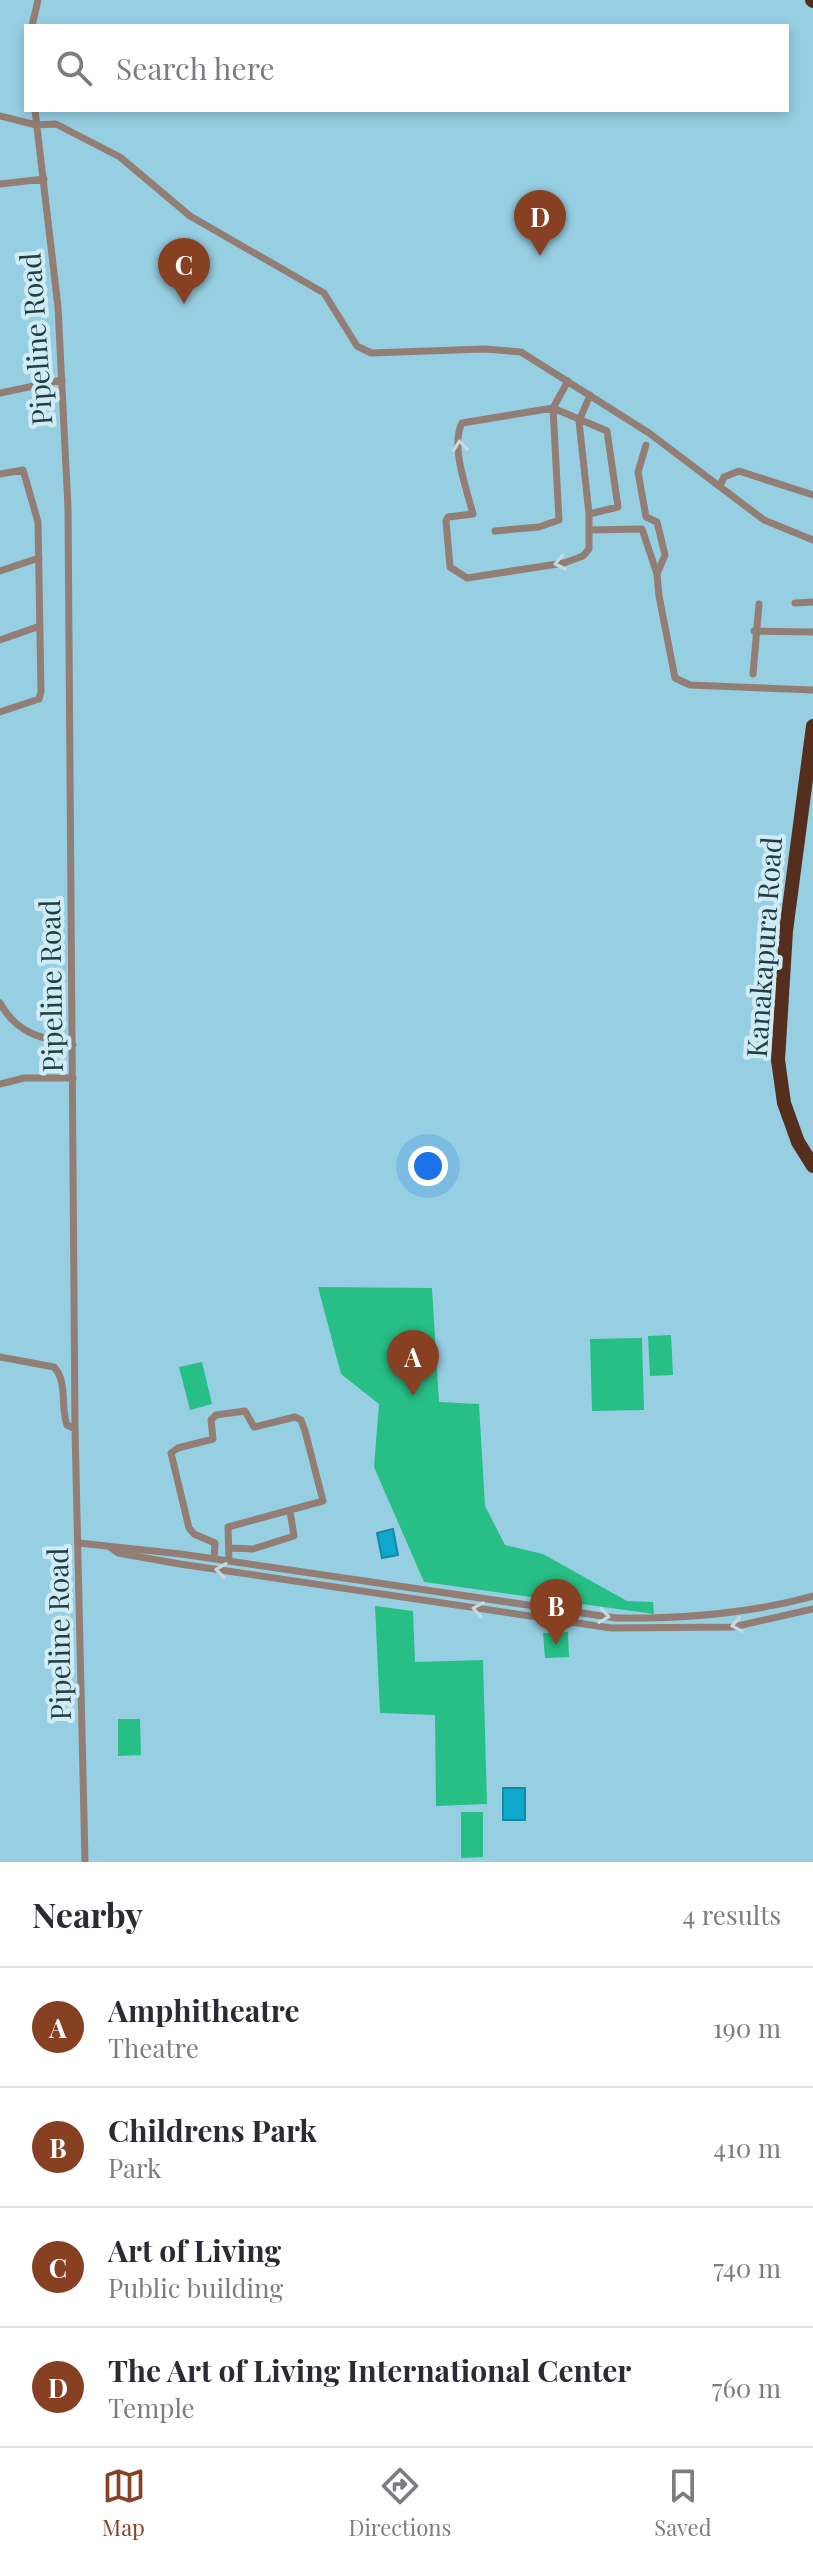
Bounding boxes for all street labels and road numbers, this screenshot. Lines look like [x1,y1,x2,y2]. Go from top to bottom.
street label: Pipeline Road [11,252,59,426]
street label: Kanakapura Road [737,835,789,1059]
street label: Pipeline Road [30,899,70,1073]
street label: Pipeline Road [38,1547,78,1721]

